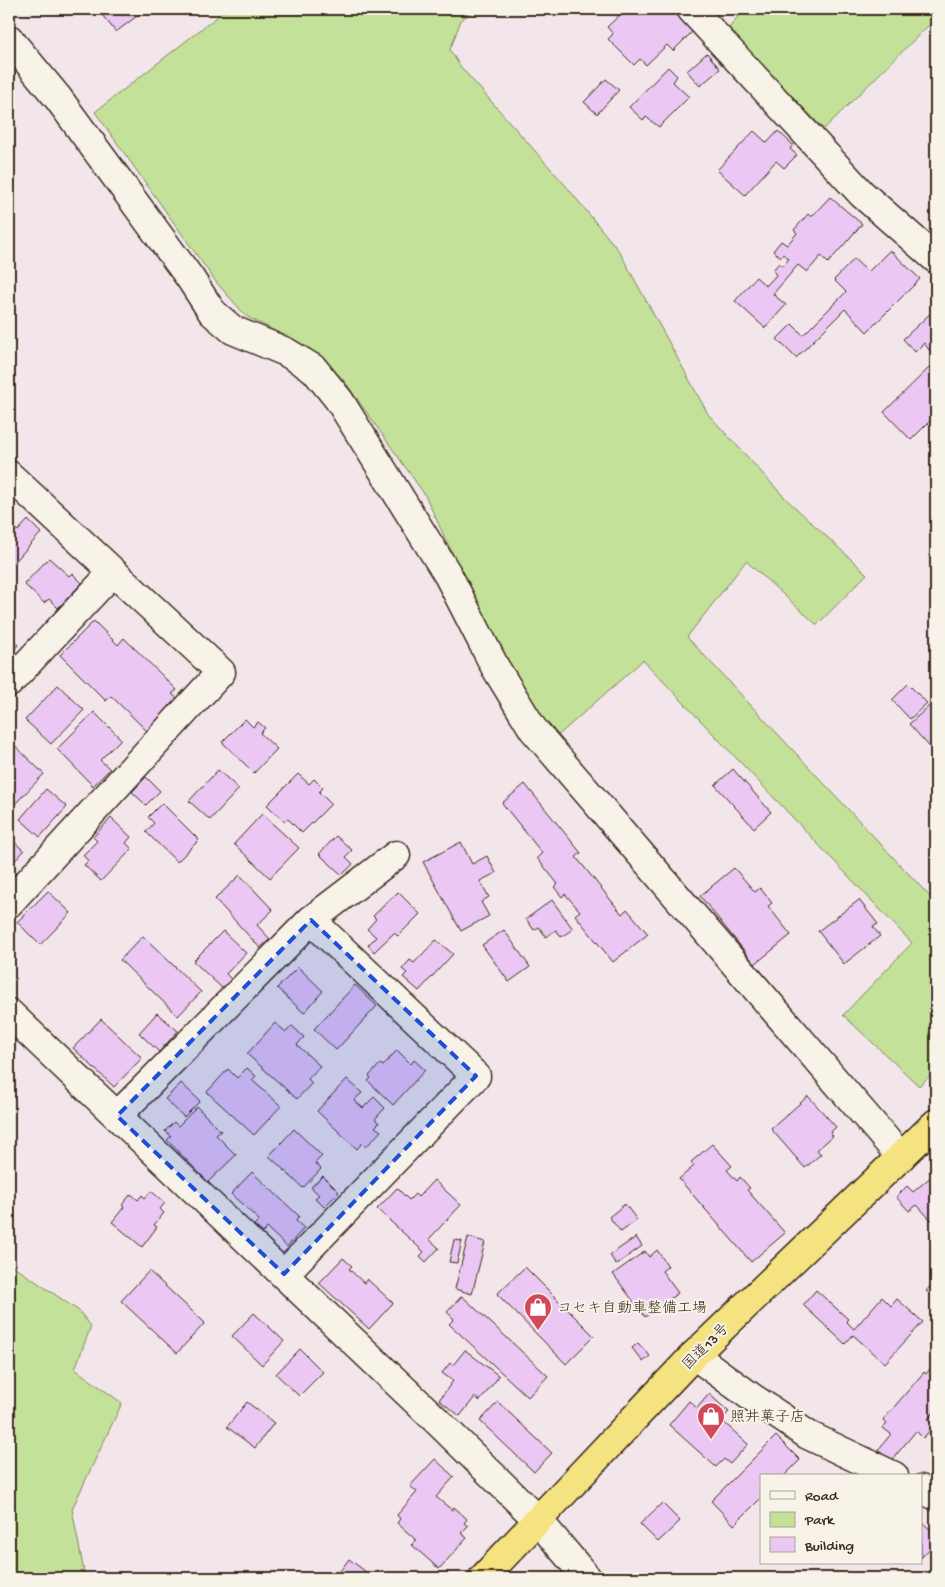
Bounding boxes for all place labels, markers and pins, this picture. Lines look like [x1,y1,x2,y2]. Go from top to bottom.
shop icon: コセキ自動車整備工場 [523,1292,553,1331]
place label: コセキ自動車整備工場 [557,1299,707,1318]
shop icon: 照井菓子店 [696,1401,726,1440]
place label: 照井菓子店 [730,1408,805,1427]

